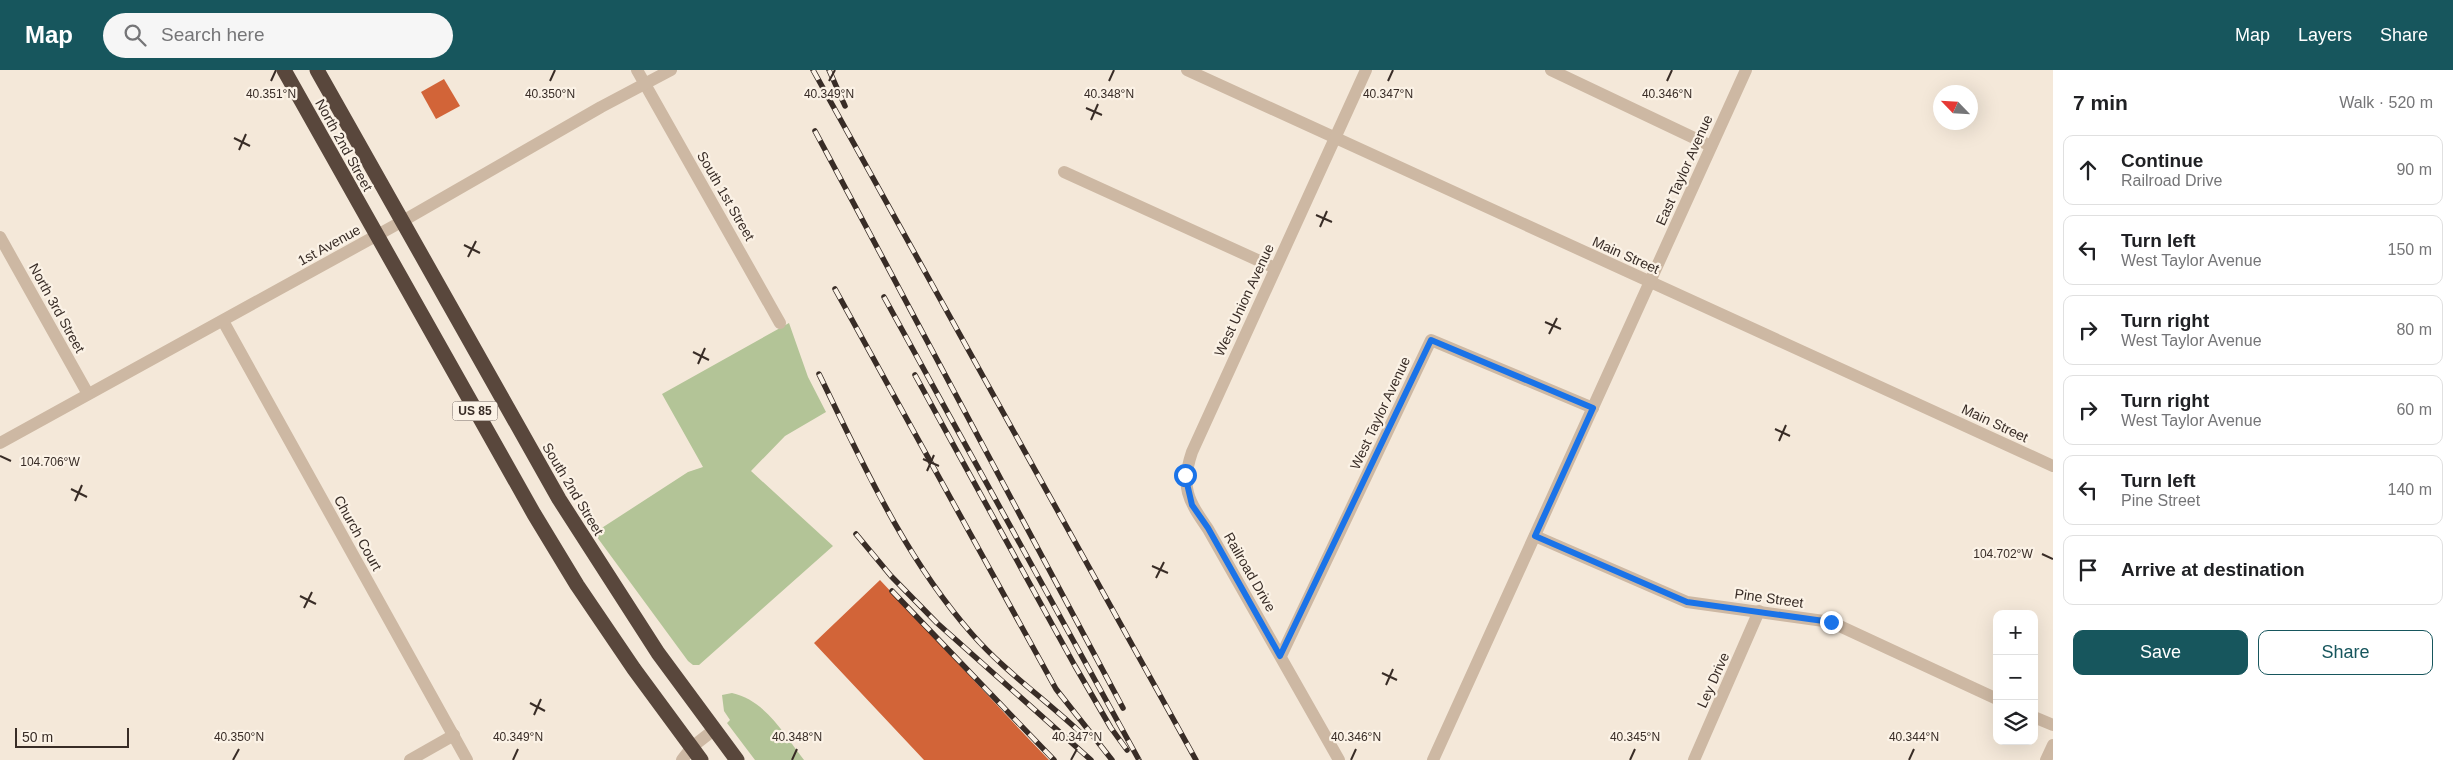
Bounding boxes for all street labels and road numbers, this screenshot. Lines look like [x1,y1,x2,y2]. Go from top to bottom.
street label: North 2nd Street [312,96,376,194]
street label: East Taylor Avenue [1652,112,1716,228]
street label: South 1st Street [694,149,758,244]
street label: 1st Avenue [295,221,363,269]
street label: Main Street [1590,233,1662,277]
street label: West Union Avenue [1211,241,1277,359]
street label: North 3rd Street [26,261,88,356]
street label: West Taylor Avenue [1347,354,1413,472]
street label: Main Street [1959,401,2031,445]
road number: US 85 [452,402,498,421]
street label: South 2nd Street [539,440,607,538]
street label: Church Court [331,493,385,573]
street label: Railroad Drive [1221,530,1279,615]
street label: Pine Street [1734,585,1805,611]
street label: Ley Drive [1694,650,1732,710]

